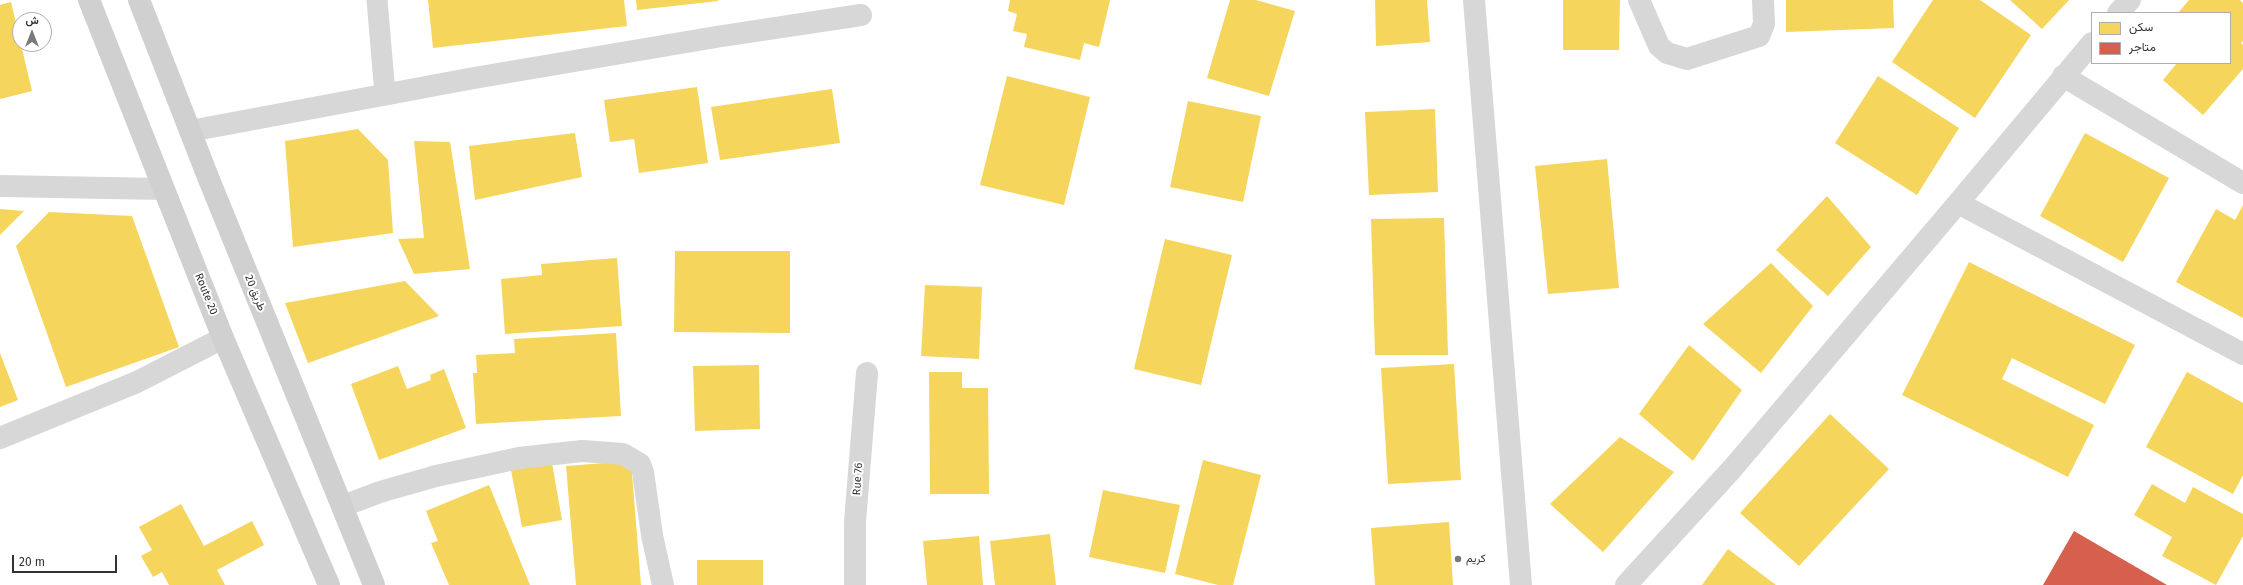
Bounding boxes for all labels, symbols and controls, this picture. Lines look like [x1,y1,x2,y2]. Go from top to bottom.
north arrow [12,12,52,52]
legend [2091,12,2231,64]
text: ش [25,14,39,27]
text: سكن [2129,20,2153,34]
text: متاجر [2129,40,2156,54]
street label: Route 20 [192,271,220,317]
street label: طريق 20 [242,273,268,313]
street label: Rue 76 [850,462,866,496]
scale bar [14,547,119,573]
place label: كريم [1466,552,1486,566]
marker: كريم [1453,554,1463,564]
text: 20 m [19,555,45,569]

